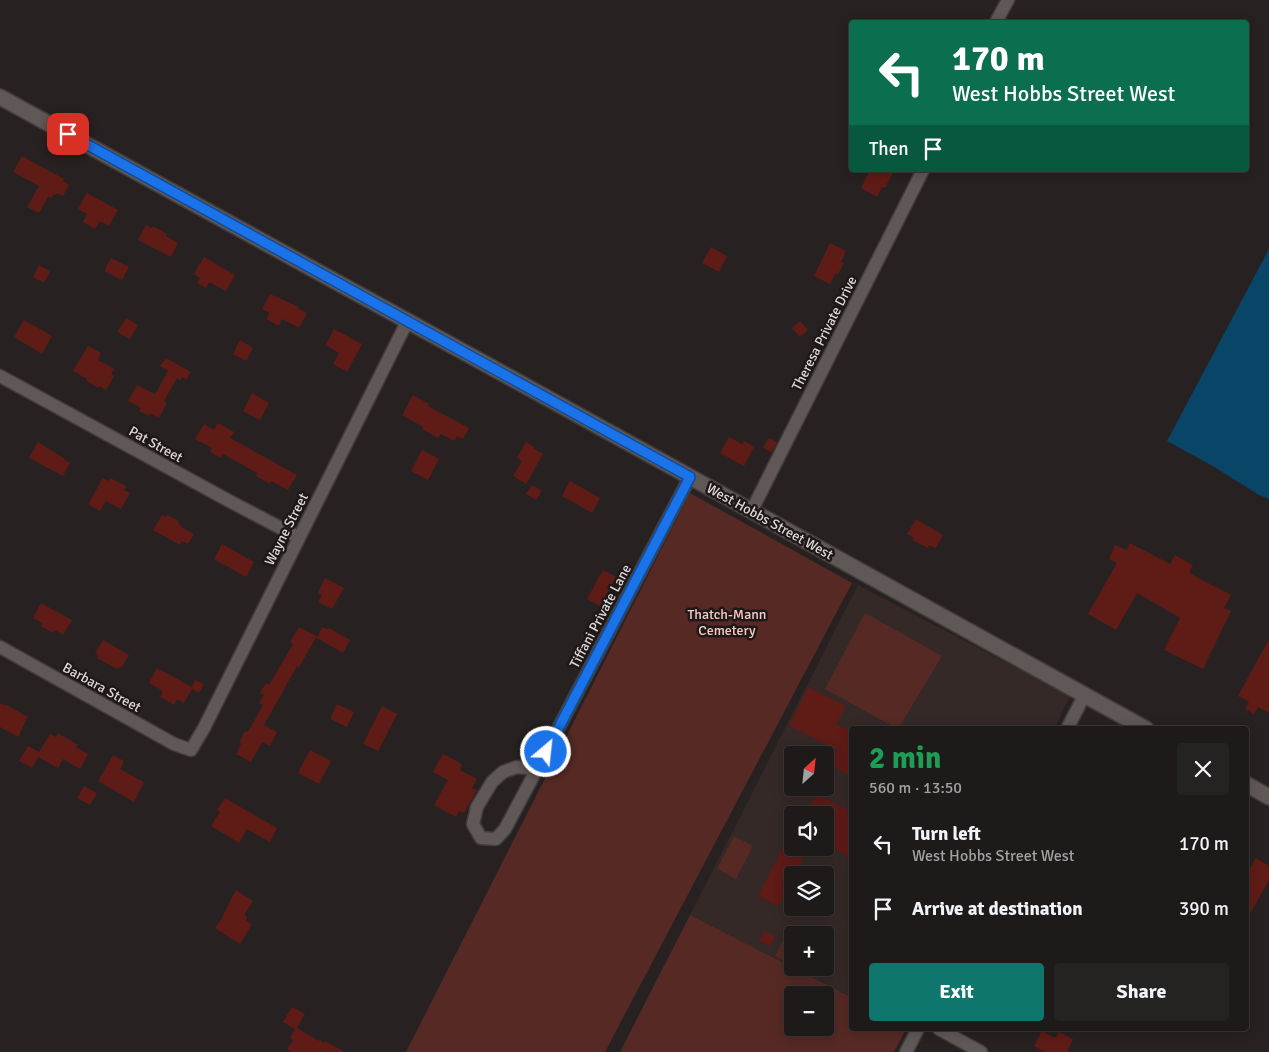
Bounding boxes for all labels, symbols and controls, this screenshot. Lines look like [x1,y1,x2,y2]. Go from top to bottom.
text: 170 m [952,37,1045,80]
icon: left [869,40,934,105]
text: West Hobbs Street West [952,80,1175,107]
pin [47,113,89,155]
icon: arrive [54,120,82,148]
icon: arrive [919,135,947,163]
text: Then [869,137,909,161]
street label: Theresa Private Drive [788,273,861,393]
street label: Pat Street [126,423,186,466]
street label: West Hobbs Street West [703,480,836,563]
street label: Wayne Street [261,490,312,568]
street label: Tiffani Private Lane [566,561,635,671]
park label: Thatch-Mann Cemetery [687,606,767,639]
street label: Barbara Street [60,659,144,716]
position arrow [519,725,571,777]
text: 2 min [869,740,941,777]
button: close [1177,743,1229,795]
north arrow [784,746,834,796]
map controls [784,746,834,1036]
text: 560 m · 13:50 [869,778,962,798]
button: sound [784,806,834,856]
text: Turn left [912,822,981,846]
icon: left [869,830,897,858]
text: 170 m [1179,832,1229,856]
text: West Hobbs Street West [912,846,1074,866]
button: layers [784,866,834,916]
icon: arrive [869,895,897,923]
text: Arrive at destination [912,897,1083,921]
text: 390 m [1179,897,1229,921]
button: + [784,926,834,976]
button: Exit [869,963,1044,1021]
button: Share [1054,963,1229,1021]
button: − [784,986,834,1036]

